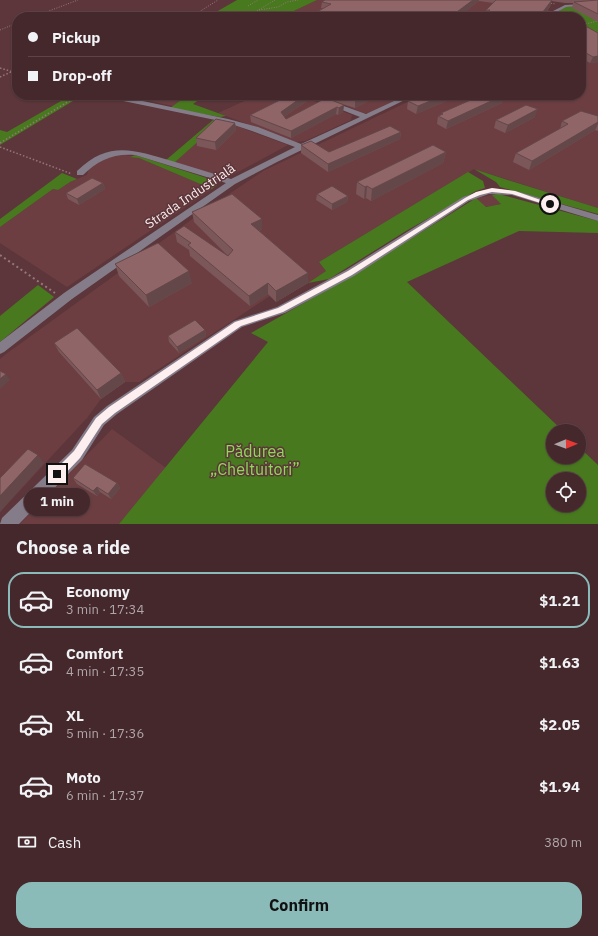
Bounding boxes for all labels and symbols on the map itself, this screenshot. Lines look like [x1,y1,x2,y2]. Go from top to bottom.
street label: Strada Industrială [142,160,238,232]
route start [541,195,559,213]
north arrow [546,424,586,464]
park label: Pădurea „Cheltuitori” [210,441,300,479]
route end [48,465,66,483]
callout: 1 min [24,488,90,516]

